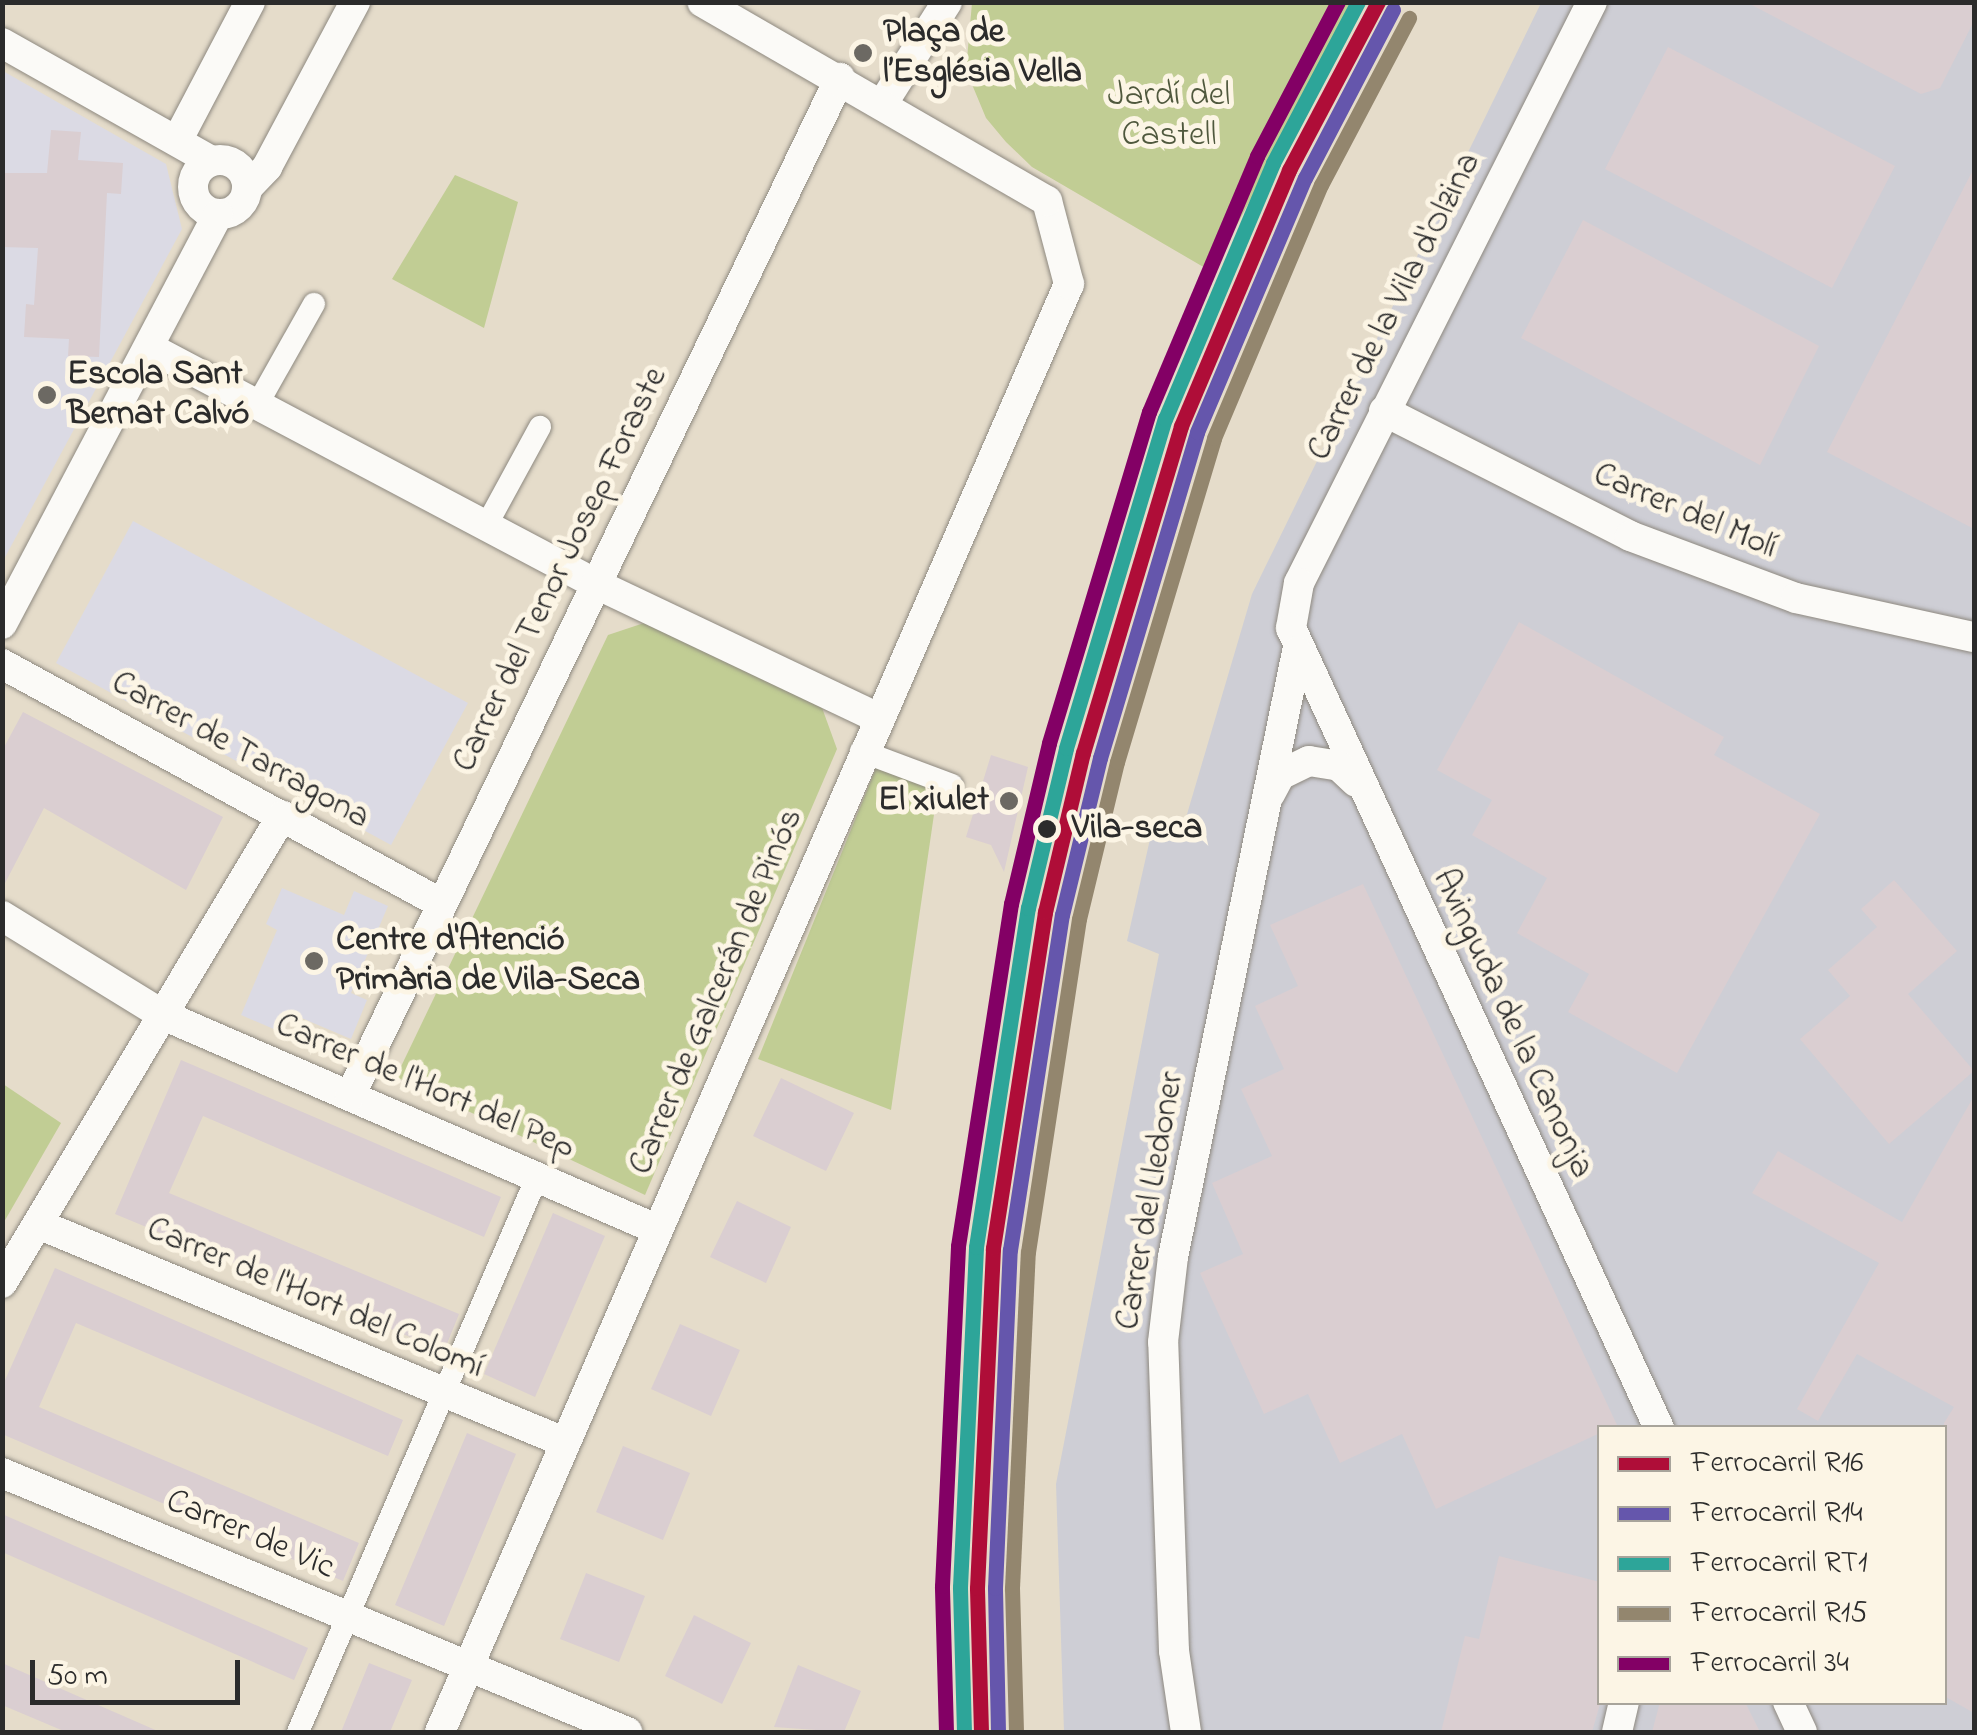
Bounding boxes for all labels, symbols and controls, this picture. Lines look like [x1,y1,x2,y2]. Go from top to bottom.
place label: Plaça de l’Església Vella [883,12,1082,94]
marker: Plaça de l’Església Vella [852,42,874,64]
park label: Jardí del Castell [1108,75,1230,157]
street label: Carrer de la Vila d'Olzina [1299,146,1491,468]
place label: Escola Sant Bernat Calvó [67,354,249,436]
street label: Carrer del Tenor Josep Foraste [445,361,677,779]
marker: Escola Sant Bernat Calvó [36,384,58,406]
street label: Carrer del Molí [1587,454,1783,570]
street label: Carrer de Tarragona [103,663,377,839]
place label: El xiulet [878,780,989,822]
marker: El xiulet [998,790,1020,812]
street label: Carrer de Galcerán de Pinós [621,803,813,1181]
place label: Vila-seca [1072,808,1202,850]
marker: Vila-seca [1031,813,1063,845]
street label: Avinguda de la Canonja [1422,863,1602,1185]
place label: Centre d'Atenció Primària de Vila-Seca [336,920,640,1002]
marker: Centre d'Atenció Primària de Vila-Seca [301,948,327,974]
street label: Carrer de l'Hort del Pep [269,1005,581,1169]
street label: Carrer del Lledoner [1108,1069,1194,1333]
street label: Carrer de l'Hort del Colomí [140,1209,490,1389]
legend [1597,1425,1947,1705]
text: Ferrocarril R16 [1691,1442,1863,1486]
street label: Carrer de Vic [159,1481,341,1589]
text: Ferrocarril R14 [1691,1492,1863,1536]
text: Ferrocarril RT1 [1691,1542,1867,1586]
text: Ferrocarril R15 [1691,1592,1867,1636]
scale bar [35,1640,245,1702]
text: Ferrocarril 34 [1691,1642,1849,1686]
text: 50 m [47,1655,108,1699]

